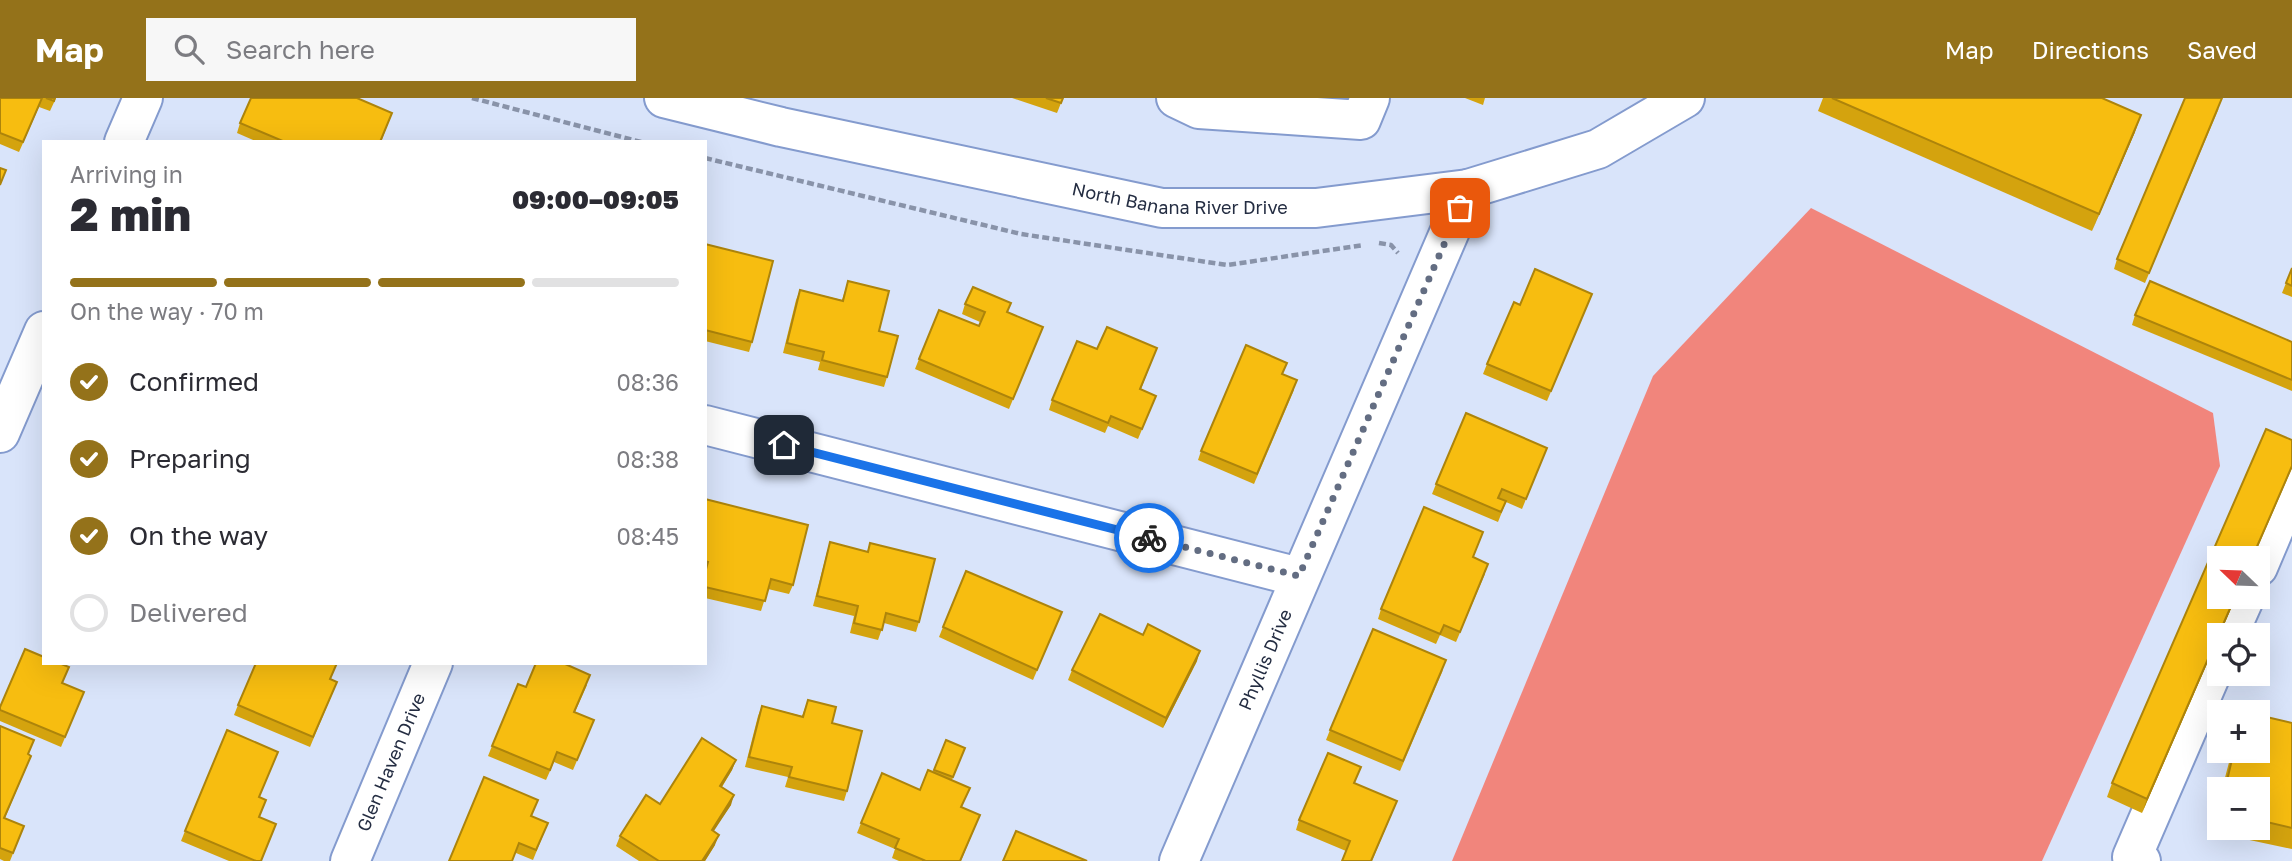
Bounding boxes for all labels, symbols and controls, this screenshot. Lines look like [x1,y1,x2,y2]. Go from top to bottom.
search box [146,18,636,81]
text: Map [35,30,104,69]
icon: search [170,30,208,68]
text: Search here [226,34,375,65]
text: Map [1945,35,1994,64]
text: Directions [2032,35,2149,64]
text: Saved [2187,35,2257,64]
text: Arriving in [70,160,183,188]
street label: North Banana River Drive [1070,177,1288,218]
pin [1430,178,1490,238]
text: 09:00–09:05 [512,184,679,215]
text: 2 min [70,186,191,241]
icon: bag [1441,189,1479,227]
text: On the way · 70 m [70,297,264,325]
icon: check [70,363,108,401]
text: Confirmed [129,366,259,397]
text: 08:36 [616,368,679,396]
pin [754,415,814,475]
icon: home [765,426,803,464]
icon: check [70,440,108,478]
text: Preparing [129,443,251,474]
text: 08:38 [616,445,679,473]
courier [1114,503,1184,573]
icon: check [70,517,108,555]
icon: bike [1130,519,1168,557]
text: On the way [129,520,268,551]
text: 08:45 [616,522,679,550]
north arrow [2207,546,2270,609]
map controls [2207,546,2270,840]
text: Delivered [129,597,248,628]
street label: Phyllis Drive [1233,606,1296,713]
button: locate [2207,623,2270,686]
street label: Glen Haven Drive [352,689,429,835]
button: + [2207,700,2270,763]
button: − [2207,777,2270,840]

